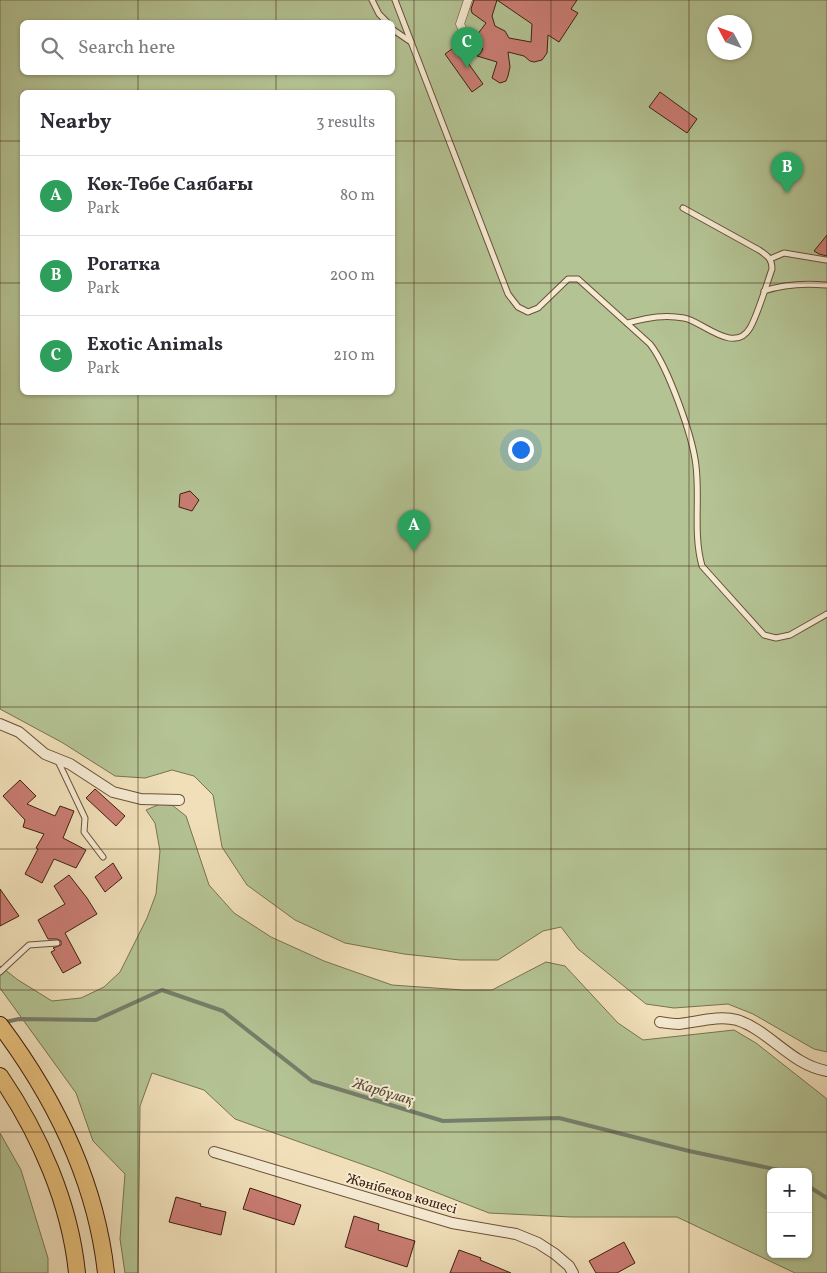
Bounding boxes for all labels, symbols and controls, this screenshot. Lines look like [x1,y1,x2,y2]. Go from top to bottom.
north arrow [707,15,752,60]
search box [20,20,395,75]
pin: C [451,27,483,68]
icon: search [38,34,66,62]
text: Search here [78,35,175,61]
text: Nearby [40,108,111,137]
text: 3 results [316,112,375,134]
pin: B [771,152,803,193]
text: Көк-Төбе Саябағы [87,172,253,198]
text: A [50,185,62,207]
text: 80 m [340,185,375,207]
text: Park [87,198,120,220]
text: Рогатка [87,252,160,278]
text: B [51,265,61,287]
text: 200 m [330,265,375,287]
text: Park [87,278,120,300]
text: Exotic Animals [87,332,223,358]
text: C [51,345,61,367]
text: 210 m [333,345,375,367]
text: Park [87,358,120,380]
your location [508,437,534,463]
pin: A [398,510,430,551]
water label: Жарбұлақ [349,1073,416,1112]
map controls [767,1168,812,1258]
button: + [767,1168,812,1213]
street label: Жәнібеков көшесі [344,1170,459,1219]
button: − [767,1213,812,1258]

